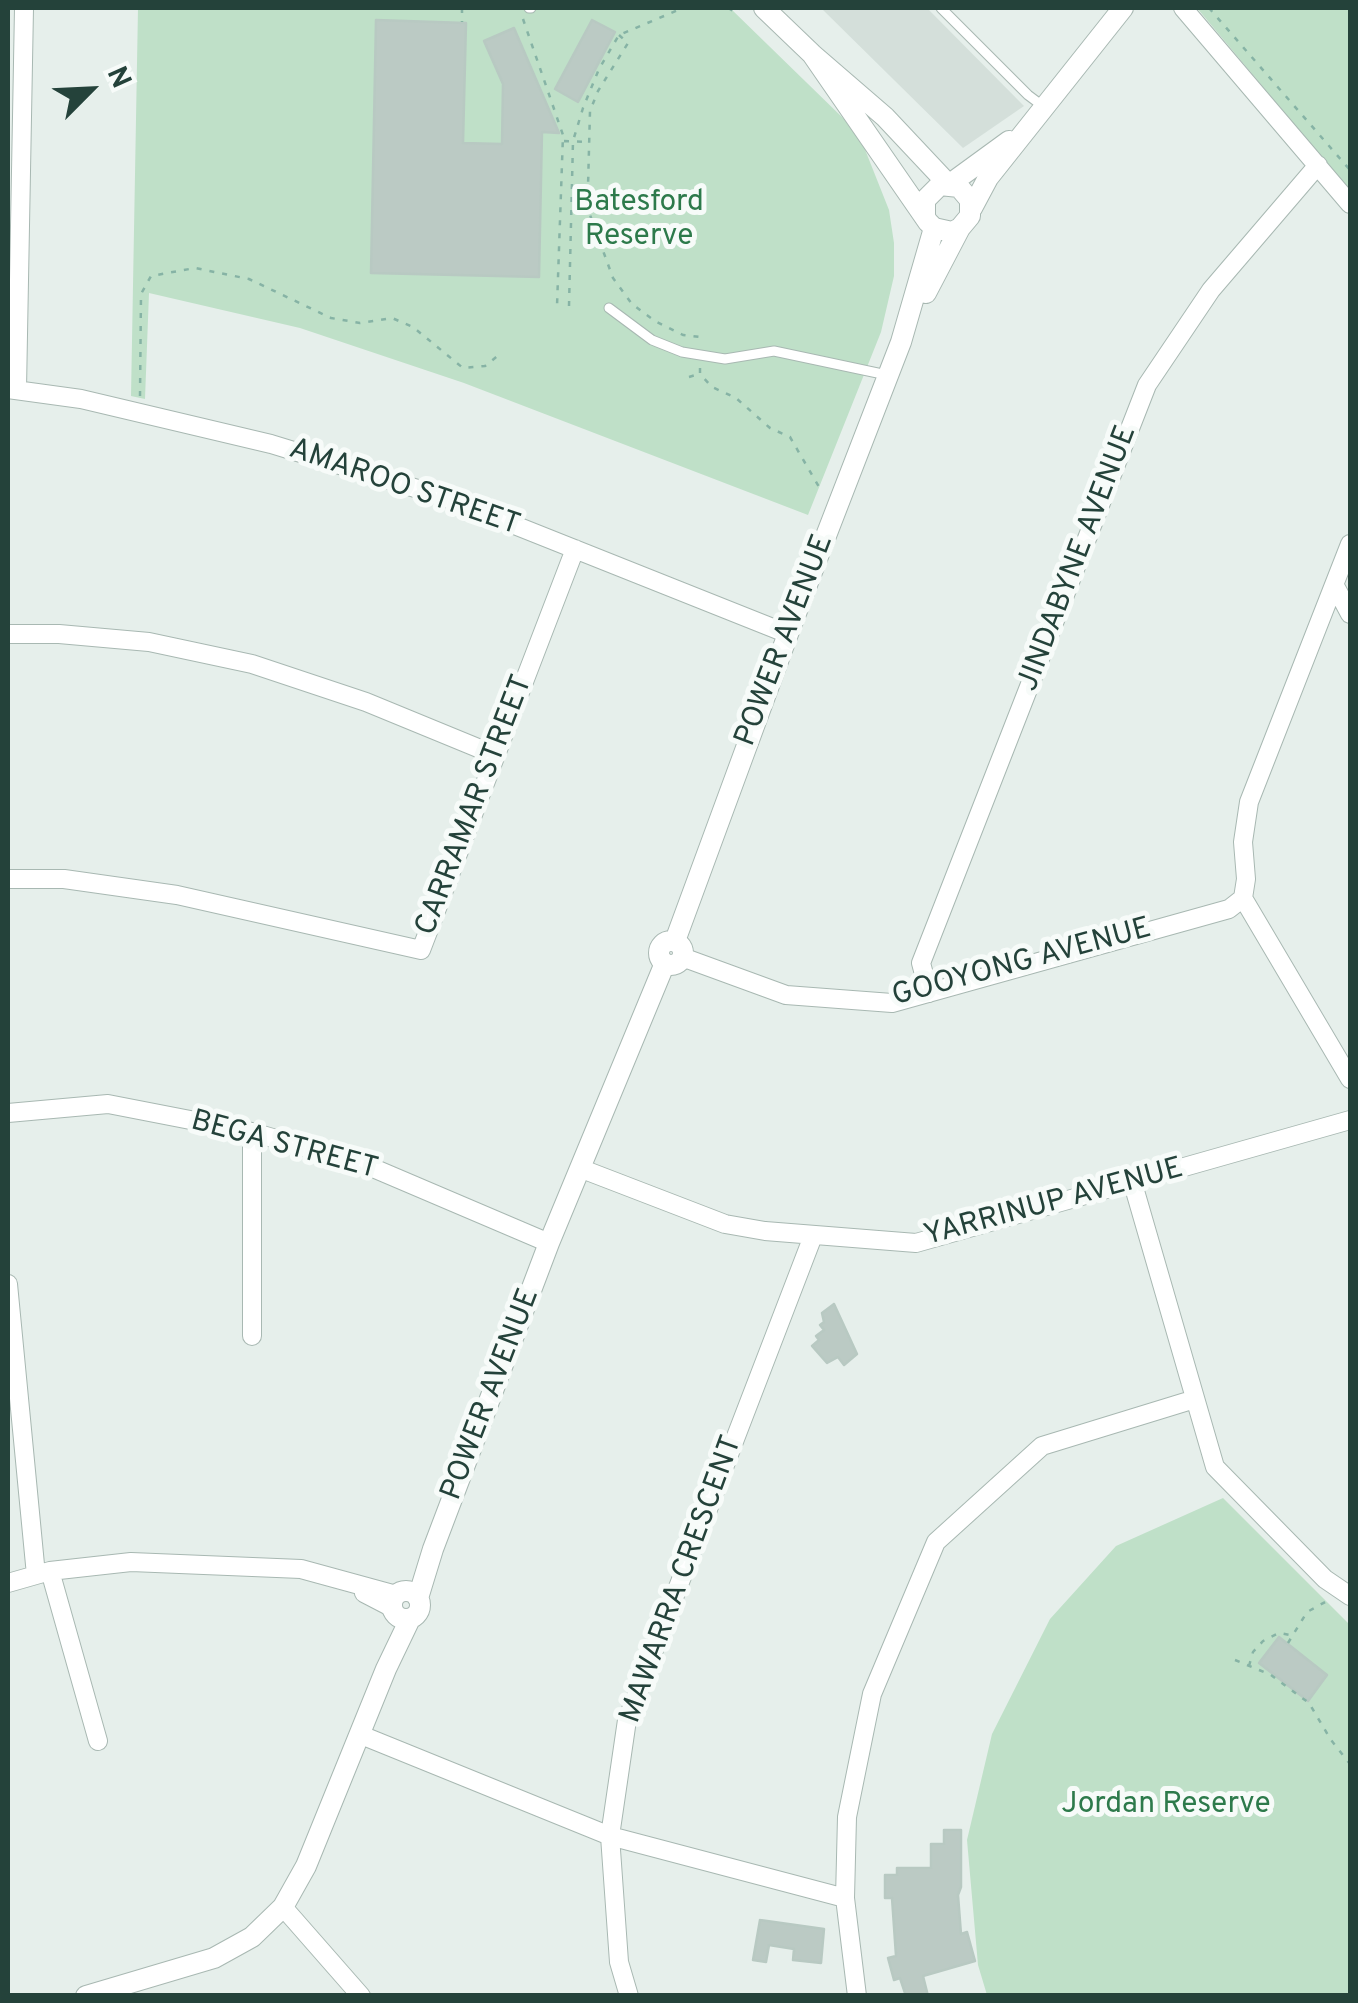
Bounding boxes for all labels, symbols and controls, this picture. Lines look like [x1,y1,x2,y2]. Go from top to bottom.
north arrow [40,40,140,140]
text: N [97,61,138,94]
park label: Batesford Reserve [574,186,704,256]
street label: JINDABYNE AVENUE [1012,421,1146,697]
street label: AMAROO STREET [284,433,524,545]
street label: POWER AVENUE [729,530,843,752]
street label: CARRAMAR STREET [410,671,542,941]
street label: GOOYONG AVENUE [889,912,1155,1016]
street label: BEGA STREET [187,1105,381,1189]
street label: YARRINUP AVENUE [921,1152,1187,1256]
street label: POWER AVENUE [435,1284,549,1506]
street label: MAWARRA CRESCENT [614,1431,752,1729]
park label: Jordan Reserve [1061,1788,1271,1824]

